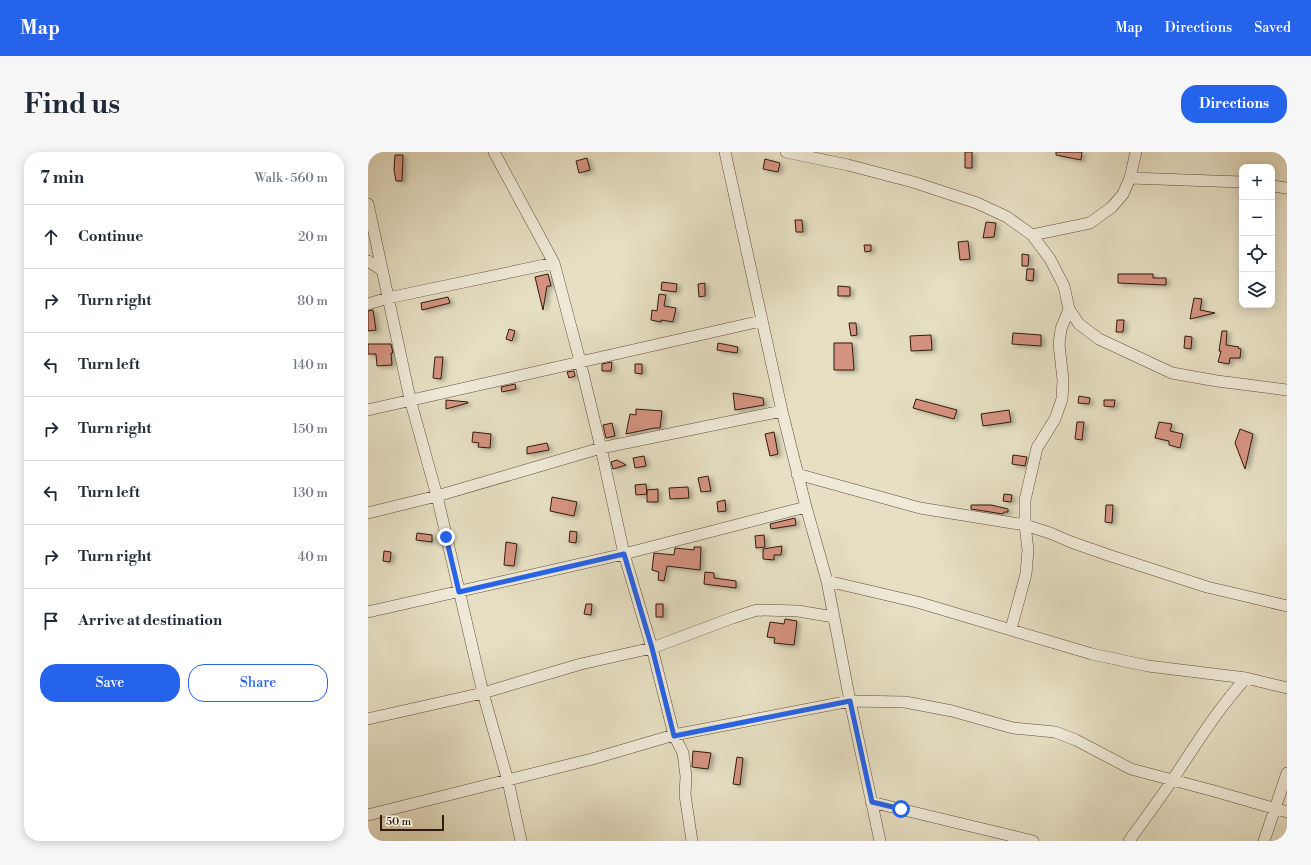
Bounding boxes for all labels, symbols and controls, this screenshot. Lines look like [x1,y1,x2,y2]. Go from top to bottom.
text: Map [20,16,60,40]
text: Map [1115,19,1143,37]
text: Directions [1165,19,1232,37]
text: Saved [1254,19,1291,37]
button: Directions [1181,85,1287,123]
text: Find us [24,87,120,122]
map controls [1239,164,1275,308]
button: + [1239,164,1275,200]
text: 7 min [40,167,84,189]
text: Walk · 560 m [255,170,328,186]
button: − [1239,200,1275,236]
icon: ahead [40,226,62,248]
text: Continue [78,227,143,246]
text: 20 m [298,229,328,245]
button: locate [1239,236,1275,272]
button: layers [1239,272,1275,308]
icon: right [40,290,62,312]
text: Turn right [78,291,152,310]
text: 80 m [297,293,328,309]
icon: left [40,354,62,376]
text: Turn left [78,355,140,374]
text: 140 m [292,357,328,373]
icon: right [40,418,62,440]
text: Turn right [78,419,152,438]
text: 150 m [293,421,328,437]
icon: left [40,482,62,504]
text: Turn left [78,483,140,502]
text: 130 m [293,485,328,501]
route end [437,528,455,546]
icon: right [40,546,62,568]
text: Turn right [78,547,152,566]
text: 40 m [298,549,328,565]
icon: arrive [40,610,62,632]
text: Arrive at destination [78,611,222,630]
button: Save [40,664,180,702]
button: Share [188,664,328,702]
route start [892,800,910,818]
scale bar [380,813,444,832]
text: 50 m [386,815,411,829]

